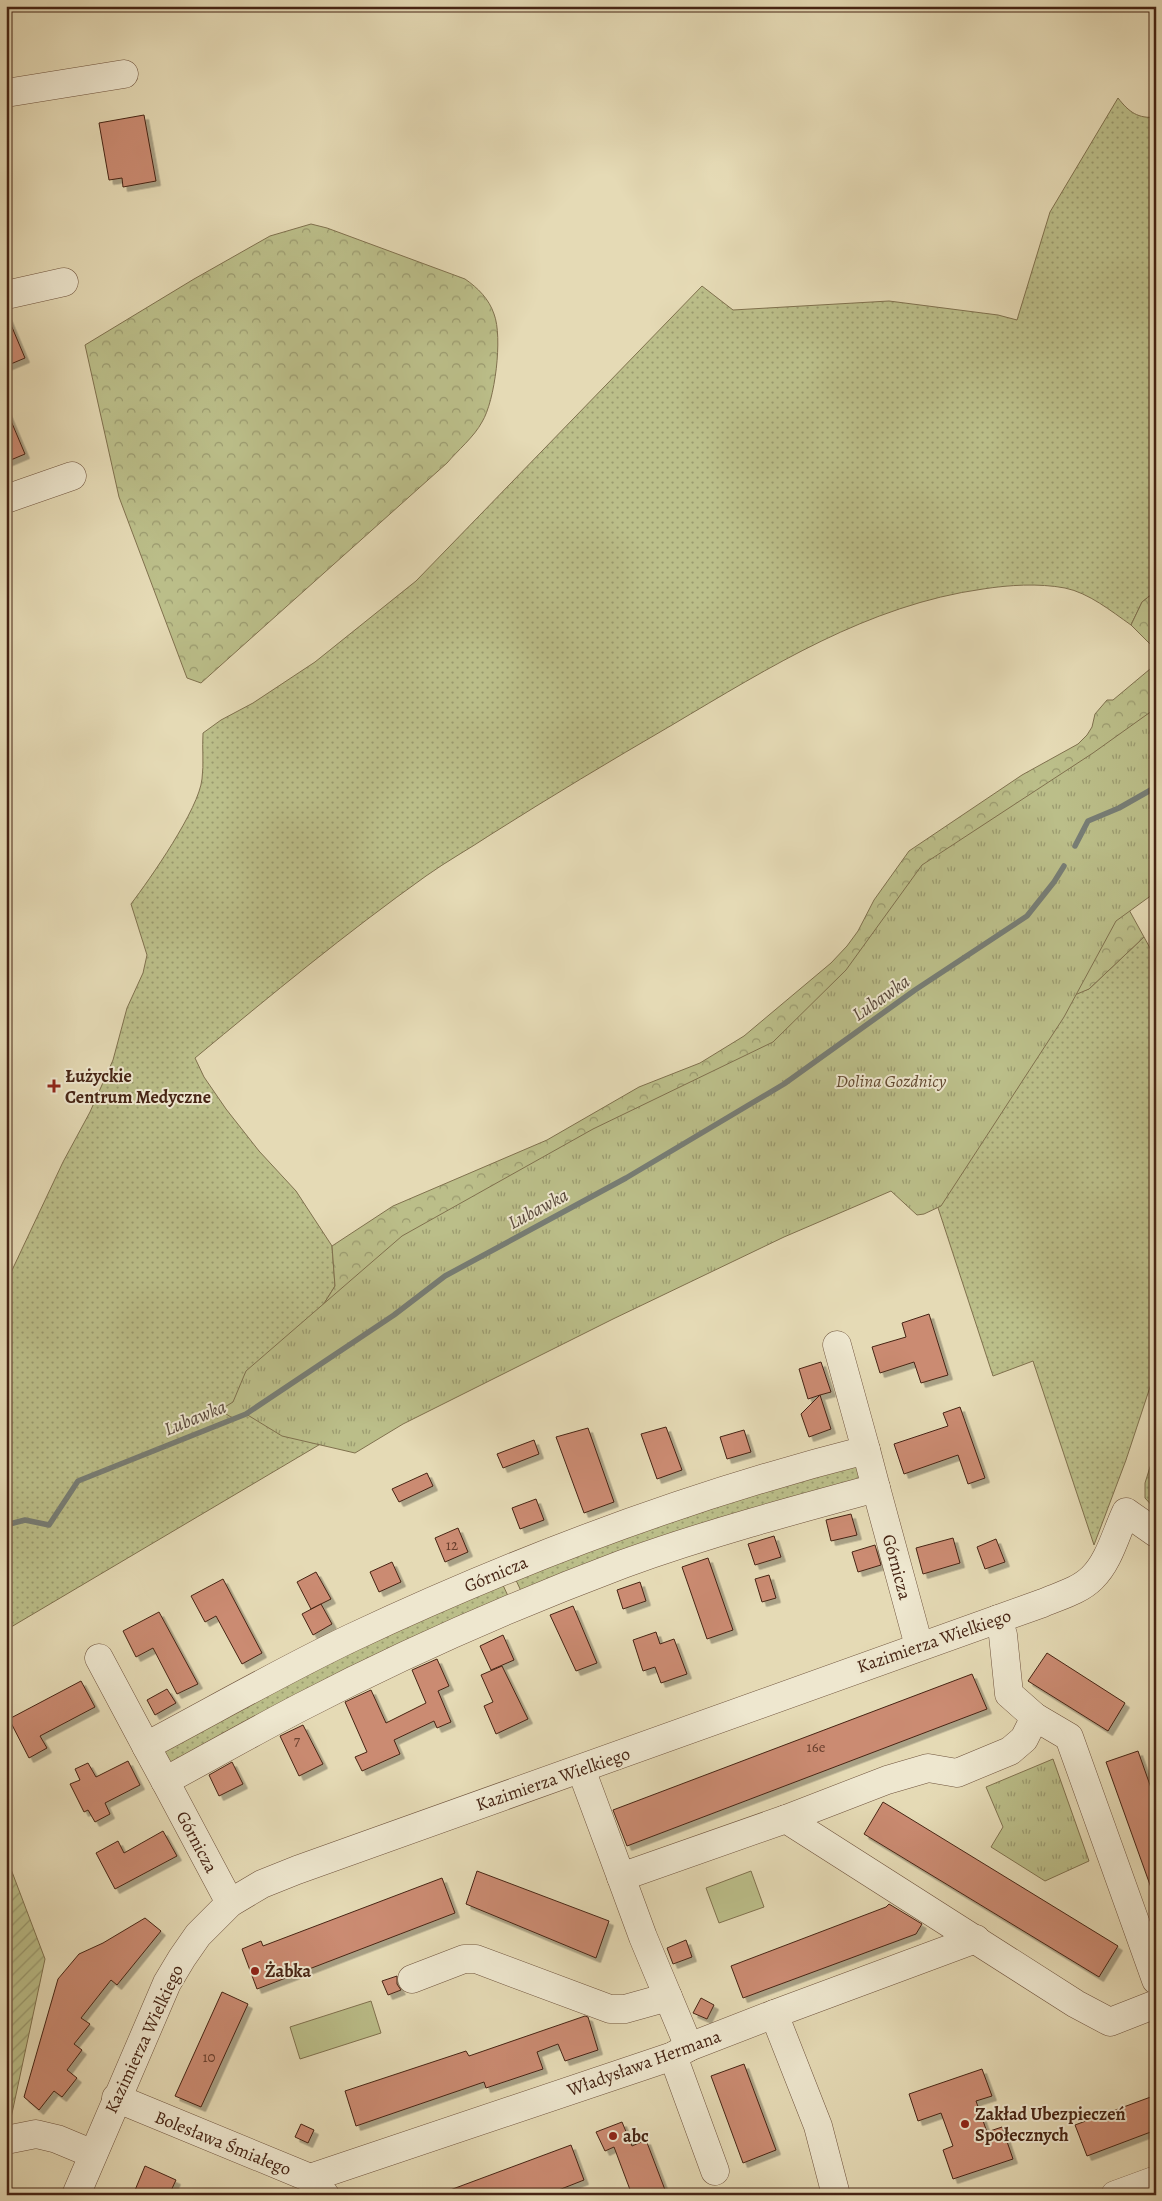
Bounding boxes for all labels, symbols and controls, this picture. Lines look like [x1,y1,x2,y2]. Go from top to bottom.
water label: Lubawka [847,969,915,1027]
place label: Łużyckie Centrum Medyczne [65,1064,211,1109]
park label: Dolina Gozdnicy [836,1069,946,1093]
marker: Łużyckie Centrum Medyczne [47,1079,61,1093]
water label: Lubawka [503,1182,573,1236]
water label: Lubawka [160,1394,230,1442]
street label: Górnicza [877,1532,917,1603]
house number: 12 [446,1535,458,1555]
street label: Górnicza [461,1550,532,1598]
street label: Kazimierza Wielkiego [854,1603,1014,1679]
house number: 7 [294,1731,301,1751]
house number: 16e [807,1737,826,1757]
street label: Kazimierza Wielkiego [473,1741,633,1817]
street label: Górnicza [171,1807,224,1878]
place label: Żabka [265,1959,311,1983]
street label: Kazimierza Wielkiego [99,1961,189,2117]
marker: Żabka [249,1965,261,1977]
street label: Władysława Hermana [563,2024,725,2102]
house number: 10 [202,2047,216,2067]
place label: Zakład Ubezpieczeń Społecznych [975,2102,1126,2147]
street label: Bolesława Śmiałego [151,2105,295,2181]
marker: Zakład Ubezpieczeń Społecznych [959,2118,971,2130]
place label: abc [623,2124,649,2148]
marker: abc [607,2130,619,2142]

